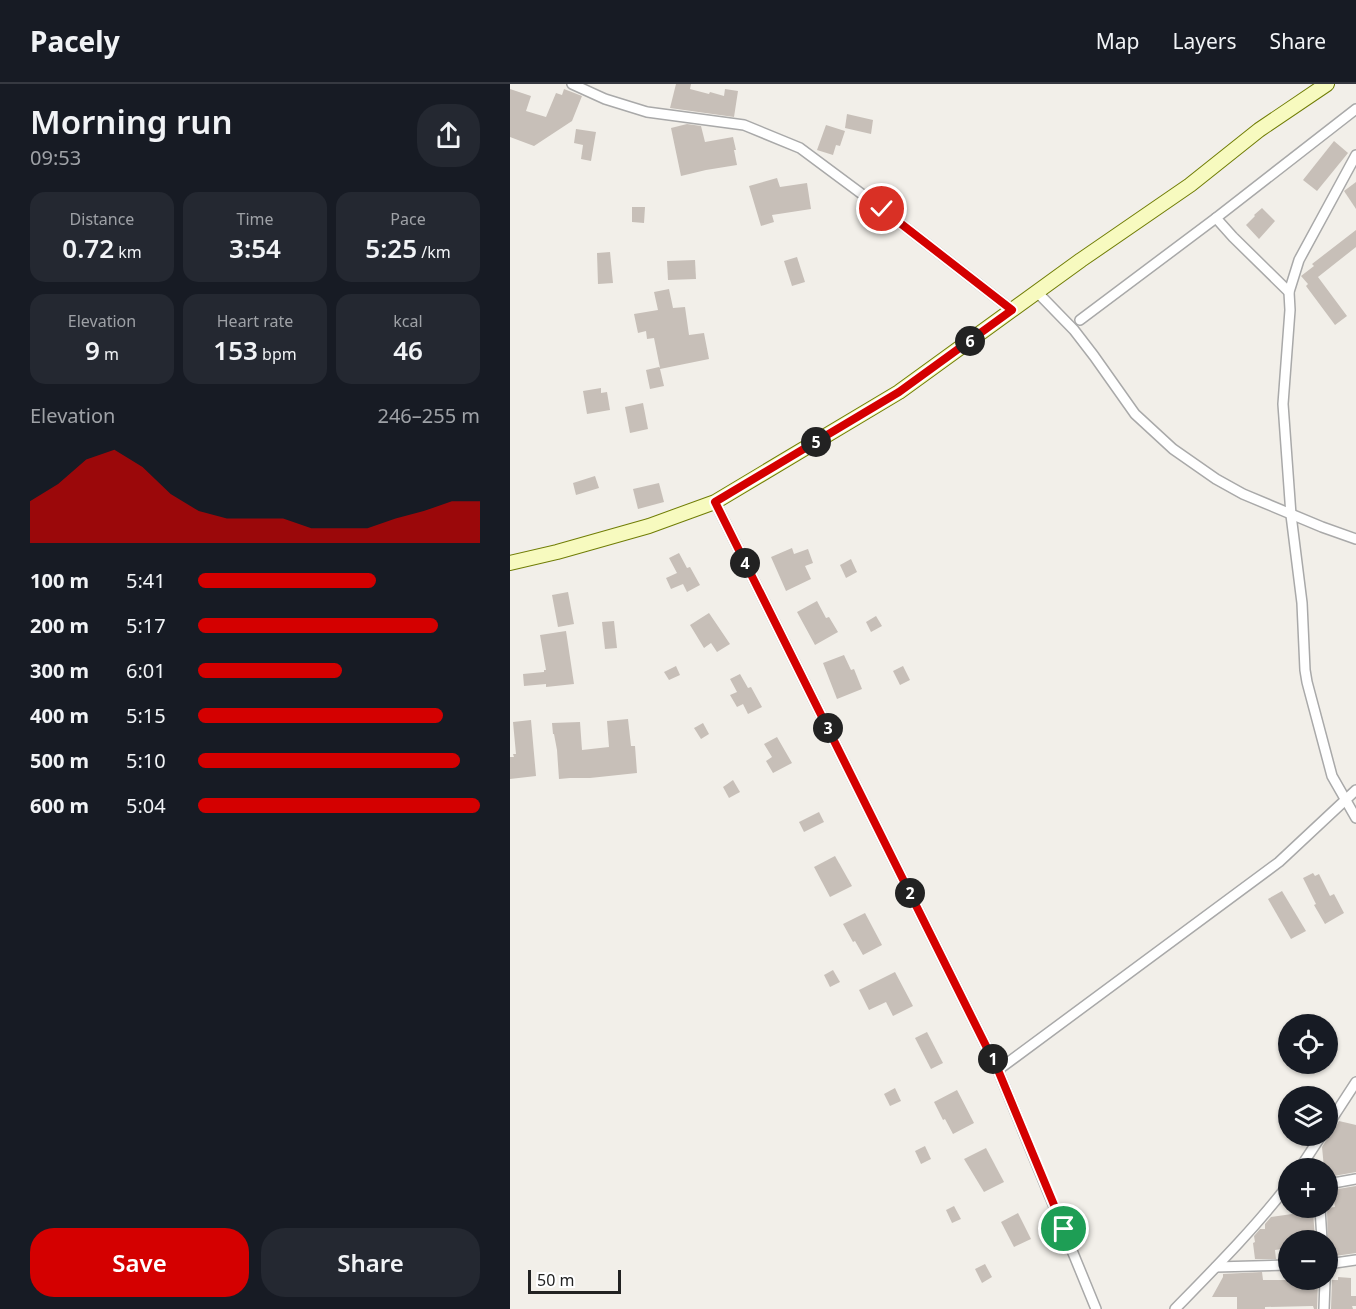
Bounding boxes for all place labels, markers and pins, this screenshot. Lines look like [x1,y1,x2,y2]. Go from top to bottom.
pin [856,183,907,234]
pin: 6 [955,326,985,356]
pin: 5 [801,427,831,457]
pin: 4 [730,548,760,578]
pin: 3 [813,713,843,743]
pin: 2 [895,878,925,908]
pin: 1 [978,1044,1008,1074]
pin [1038,1203,1089,1254]

